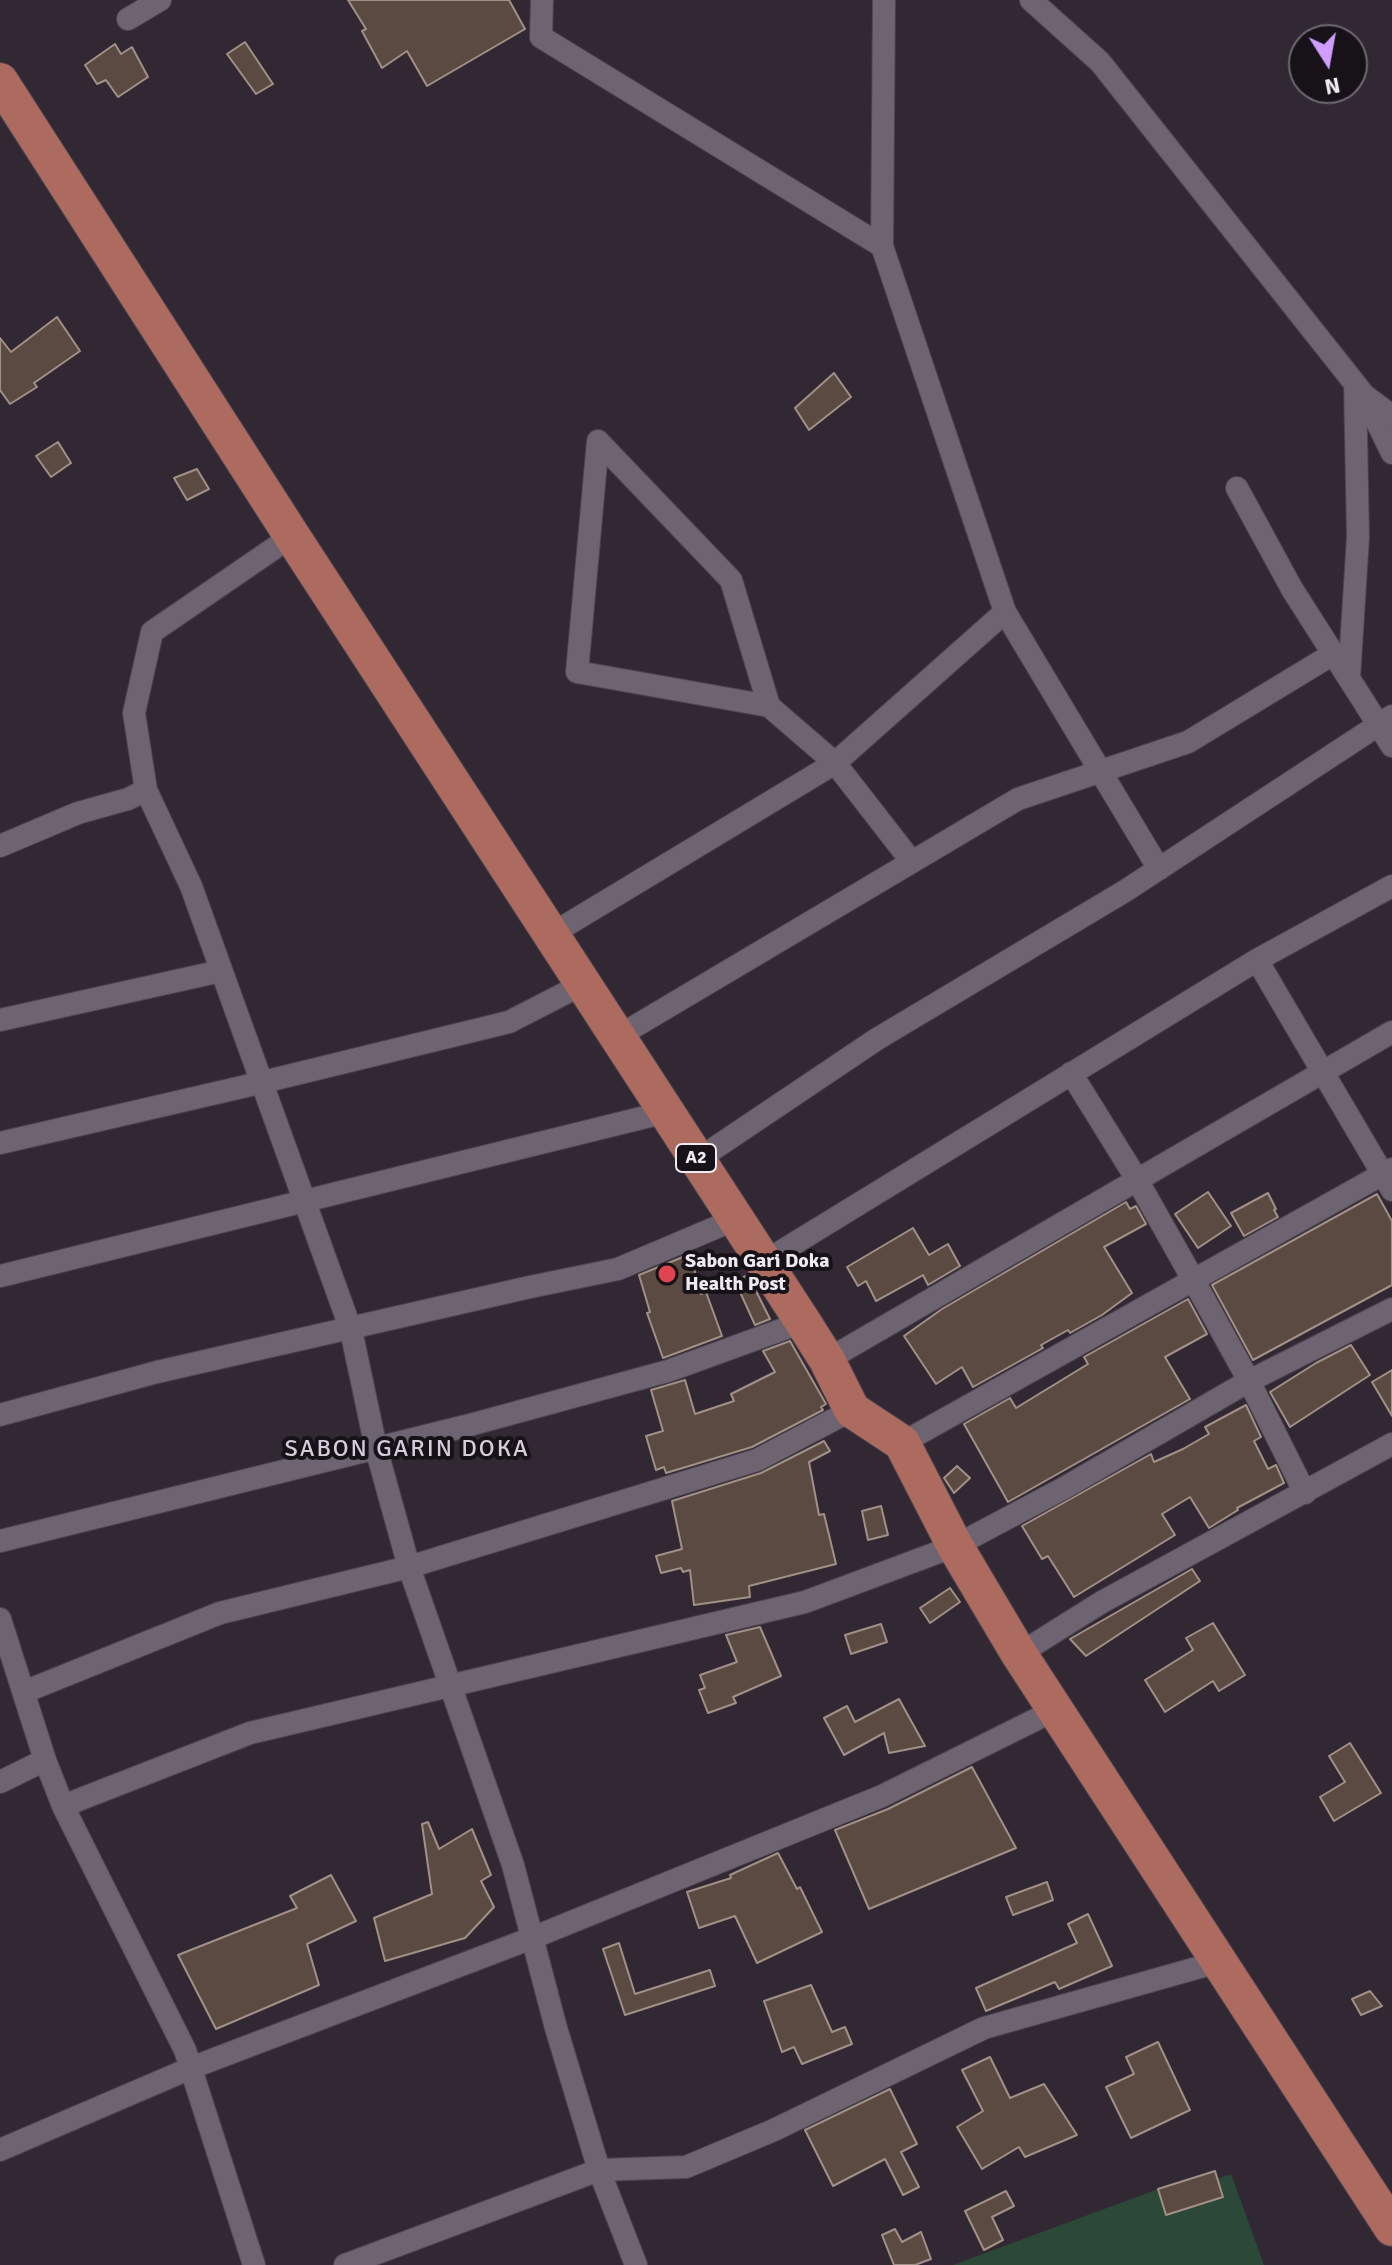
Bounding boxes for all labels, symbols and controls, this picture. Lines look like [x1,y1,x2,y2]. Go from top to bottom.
north arrow [1288,24,1368,104]
text: N [1322,71,1342,101]
road number: A2 [676,1144,716,1172]
place label: Sabon Gari Doka Health Post [685,1250,829,1297]
marker: Sabon Gari Doka Health Post [656,1263,678,1285]
district label: SABON GARIN DOKA [284,1436,530,1464]

